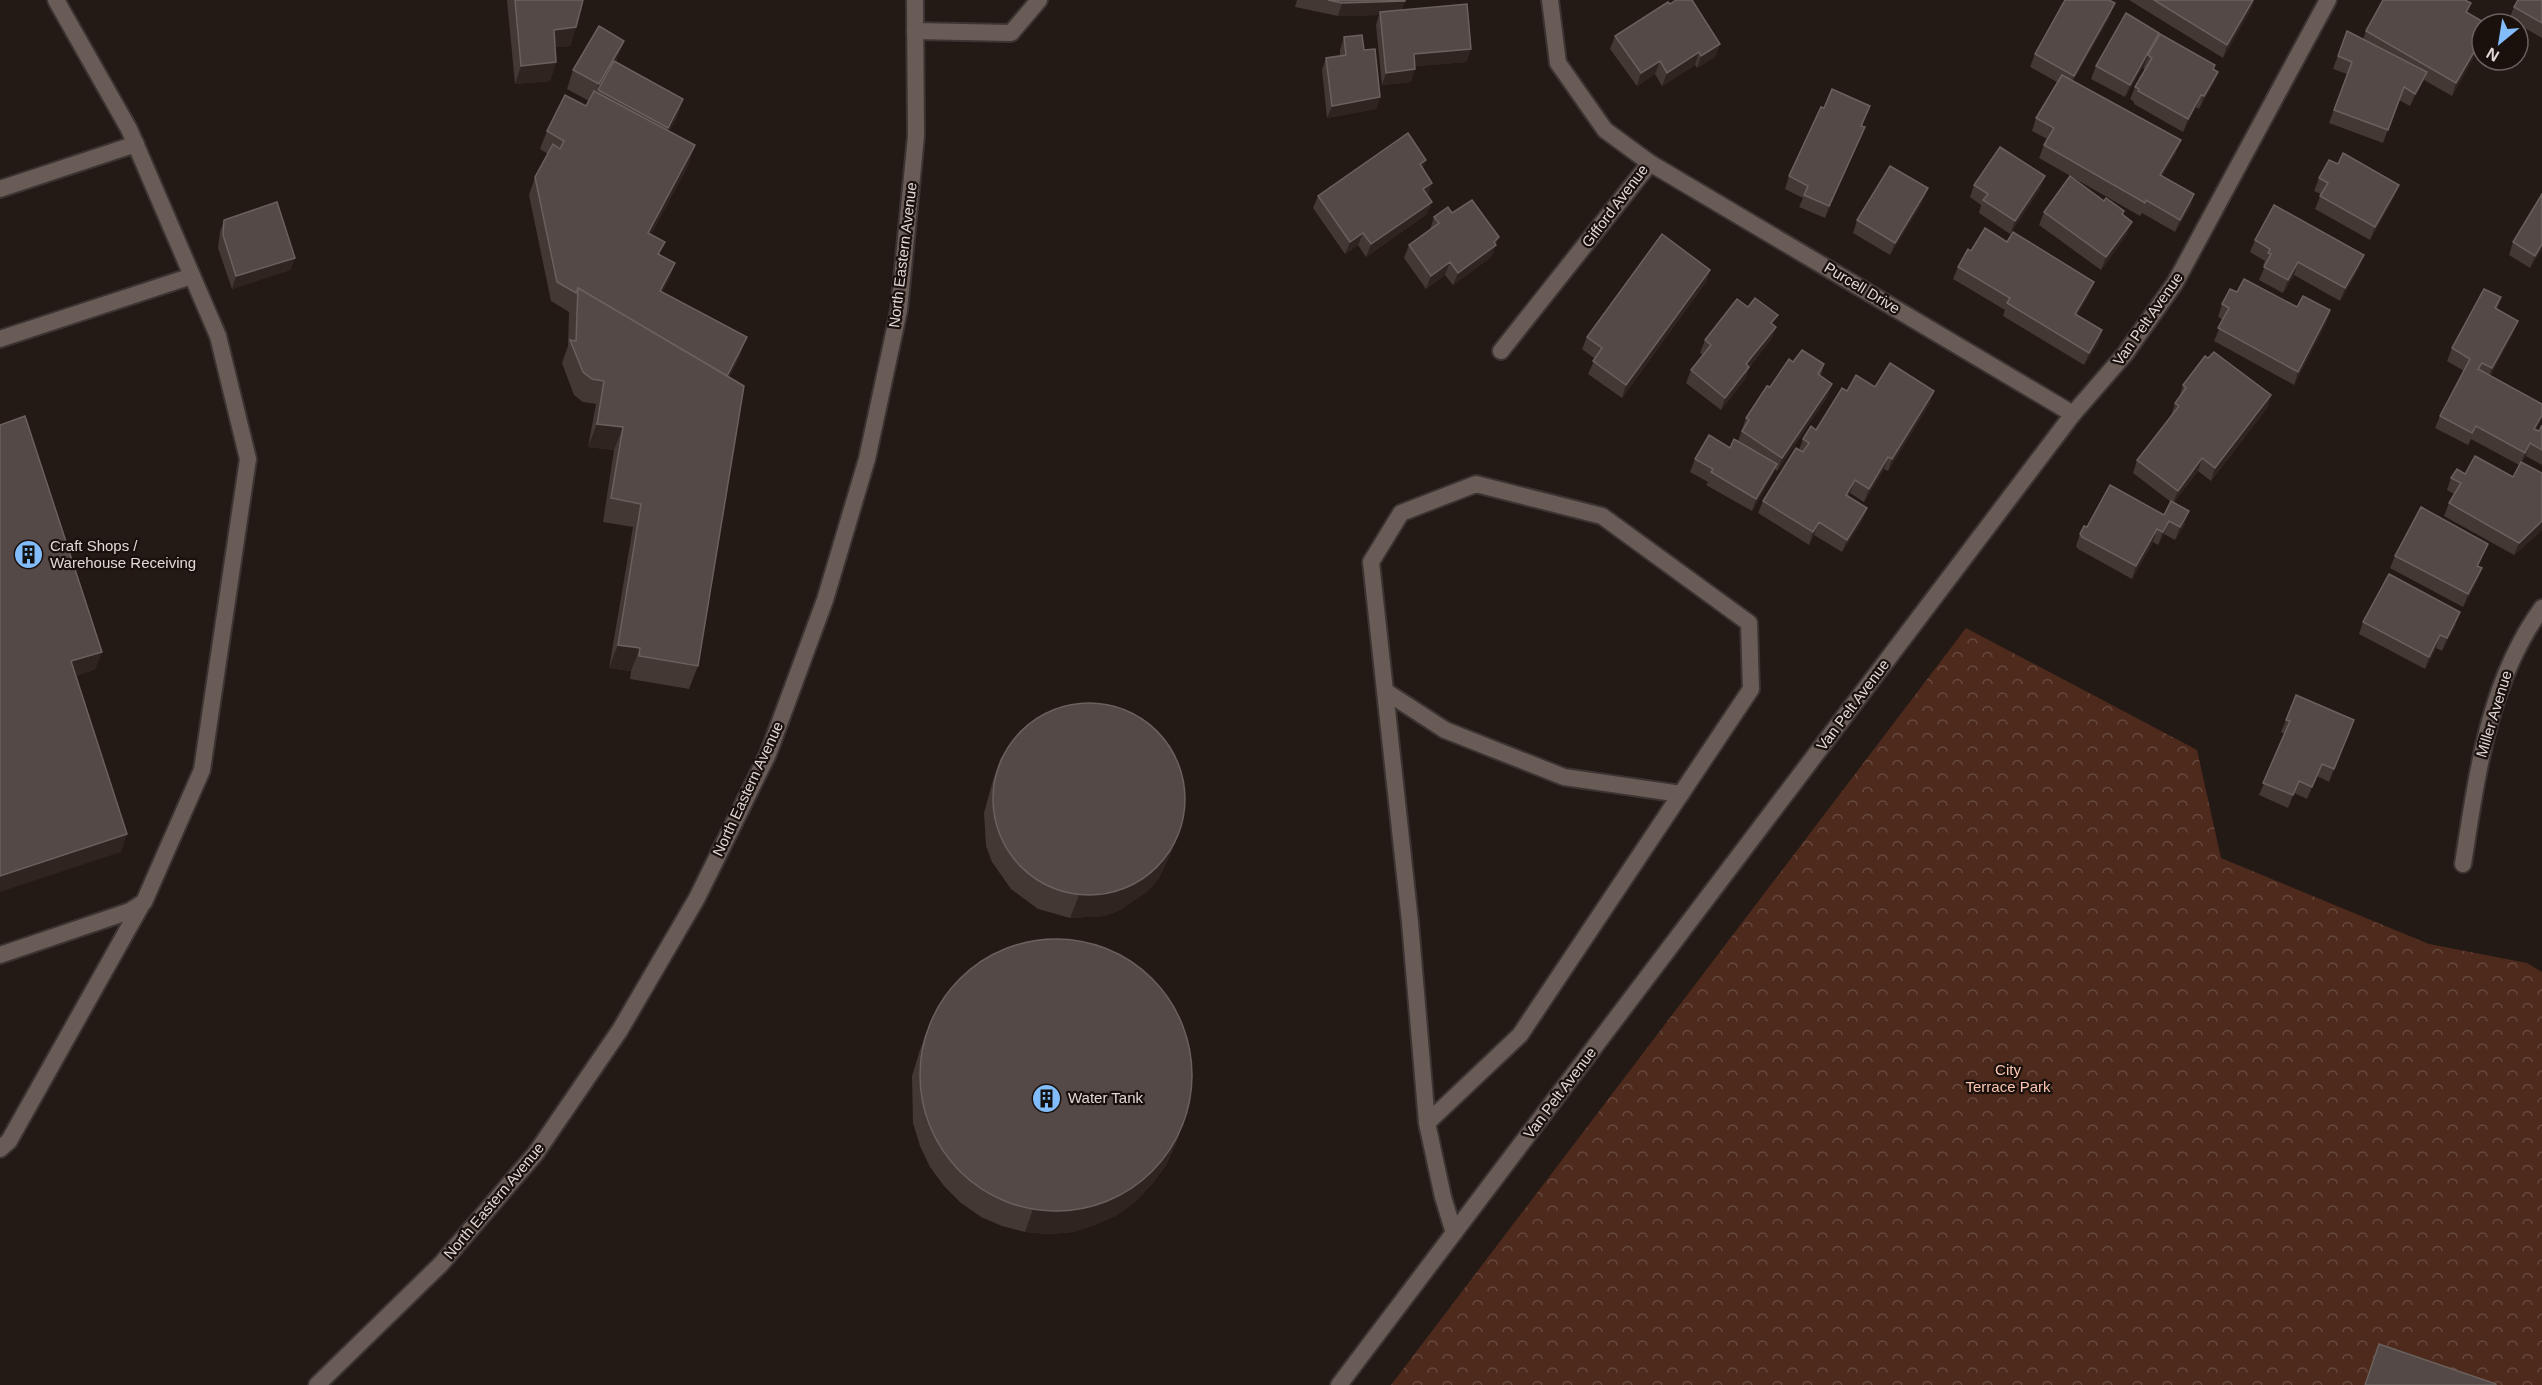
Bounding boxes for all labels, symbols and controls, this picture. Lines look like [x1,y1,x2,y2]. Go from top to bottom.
north arrow [2470,12,2530,72]
text: N [2483,44,2502,65]
street label: Gifford Avenue [1578,161,1651,250]
street label: North Eastern Avenue [885,181,920,329]
street label: Purcell Drive [1821,258,1903,317]
street label: Van Pelt Avenue [2109,269,2186,368]
place label: Craft Shops / Warehouse Receiving [50,537,196,571]
building icon: Craft Shops / Warehouse Receiving [13,539,45,571]
street label: Van Pelt Avenue [1813,656,1892,754]
street label: Miller Avenue [2472,668,2515,759]
street label: North Eastern Avenue [709,719,786,859]
street label: Van Pelt Avenue [1520,1044,1599,1142]
park label: City Terrace Park [1965,1061,2051,1095]
building icon: Water Tank [1031,1082,1063,1114]
place label: Water Tank [1068,1089,1144,1106]
street label: North Eastern Avenue [440,1139,547,1262]

